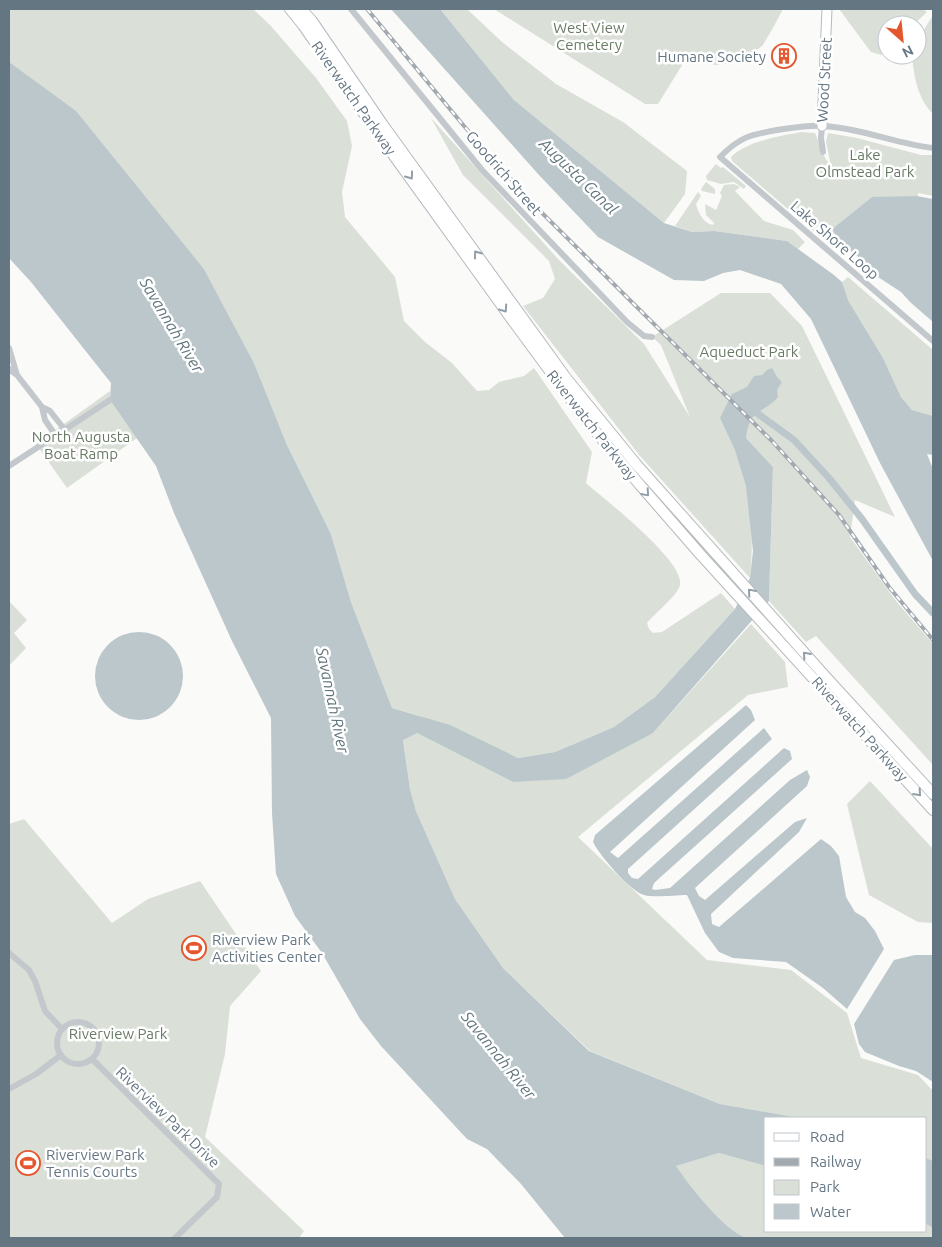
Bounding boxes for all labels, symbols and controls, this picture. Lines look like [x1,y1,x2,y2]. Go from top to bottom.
north arrow [877,15,927,65]
park label: West View Cemetery [553,19,625,53]
street label: Wood Street [813,37,835,123]
street label: Riverwatch Parkway [308,38,400,158]
text: N [900,42,916,61]
building icon: Humane Society [771,43,797,69]
place label: Humane Society [657,48,766,65]
street label: Goodrich Street [463,127,545,219]
water label: Augusta Canal [536,134,622,218]
park label: Lake Olmstead Park [816,146,915,180]
one-way arrow [404,171,413,180]
street label: Lake Shore Loop [788,197,882,283]
one-way arrow [474,250,483,260]
water label: Savannah River [136,273,208,377]
one-way arrow [498,303,507,313]
park label: Aqueduct Park [700,343,799,360]
street label: Riverwatch Parkway [544,367,640,483]
park label: North Augusta Boat Ramp [32,428,130,462]
one-way arrow [641,487,650,496]
one-way arrow [748,589,757,598]
water label: Savannah River [313,645,353,755]
one-way arrow [802,651,811,660]
street label: Riverwatch Parkway [808,673,912,785]
one-way arrow [913,788,922,797]
place label: Riverview Park Activities Center [212,931,323,965]
sports icon: Riverview Park Activities Center [181,935,207,961]
water label: Savannah River [458,1007,540,1103]
park label: Riverview Park [69,1025,168,1042]
street label: Riverview Park Drive [113,1063,223,1171]
legend [764,1117,927,1232]
text: Road [810,1128,845,1145]
place label: Riverview Park Tennis Courts [46,1146,145,1180]
sports icon: Riverview Park Tennis Courts [15,1150,41,1176]
text: Railway [810,1153,861,1170]
text: Park [810,1178,840,1195]
text: Water [810,1203,851,1220]

